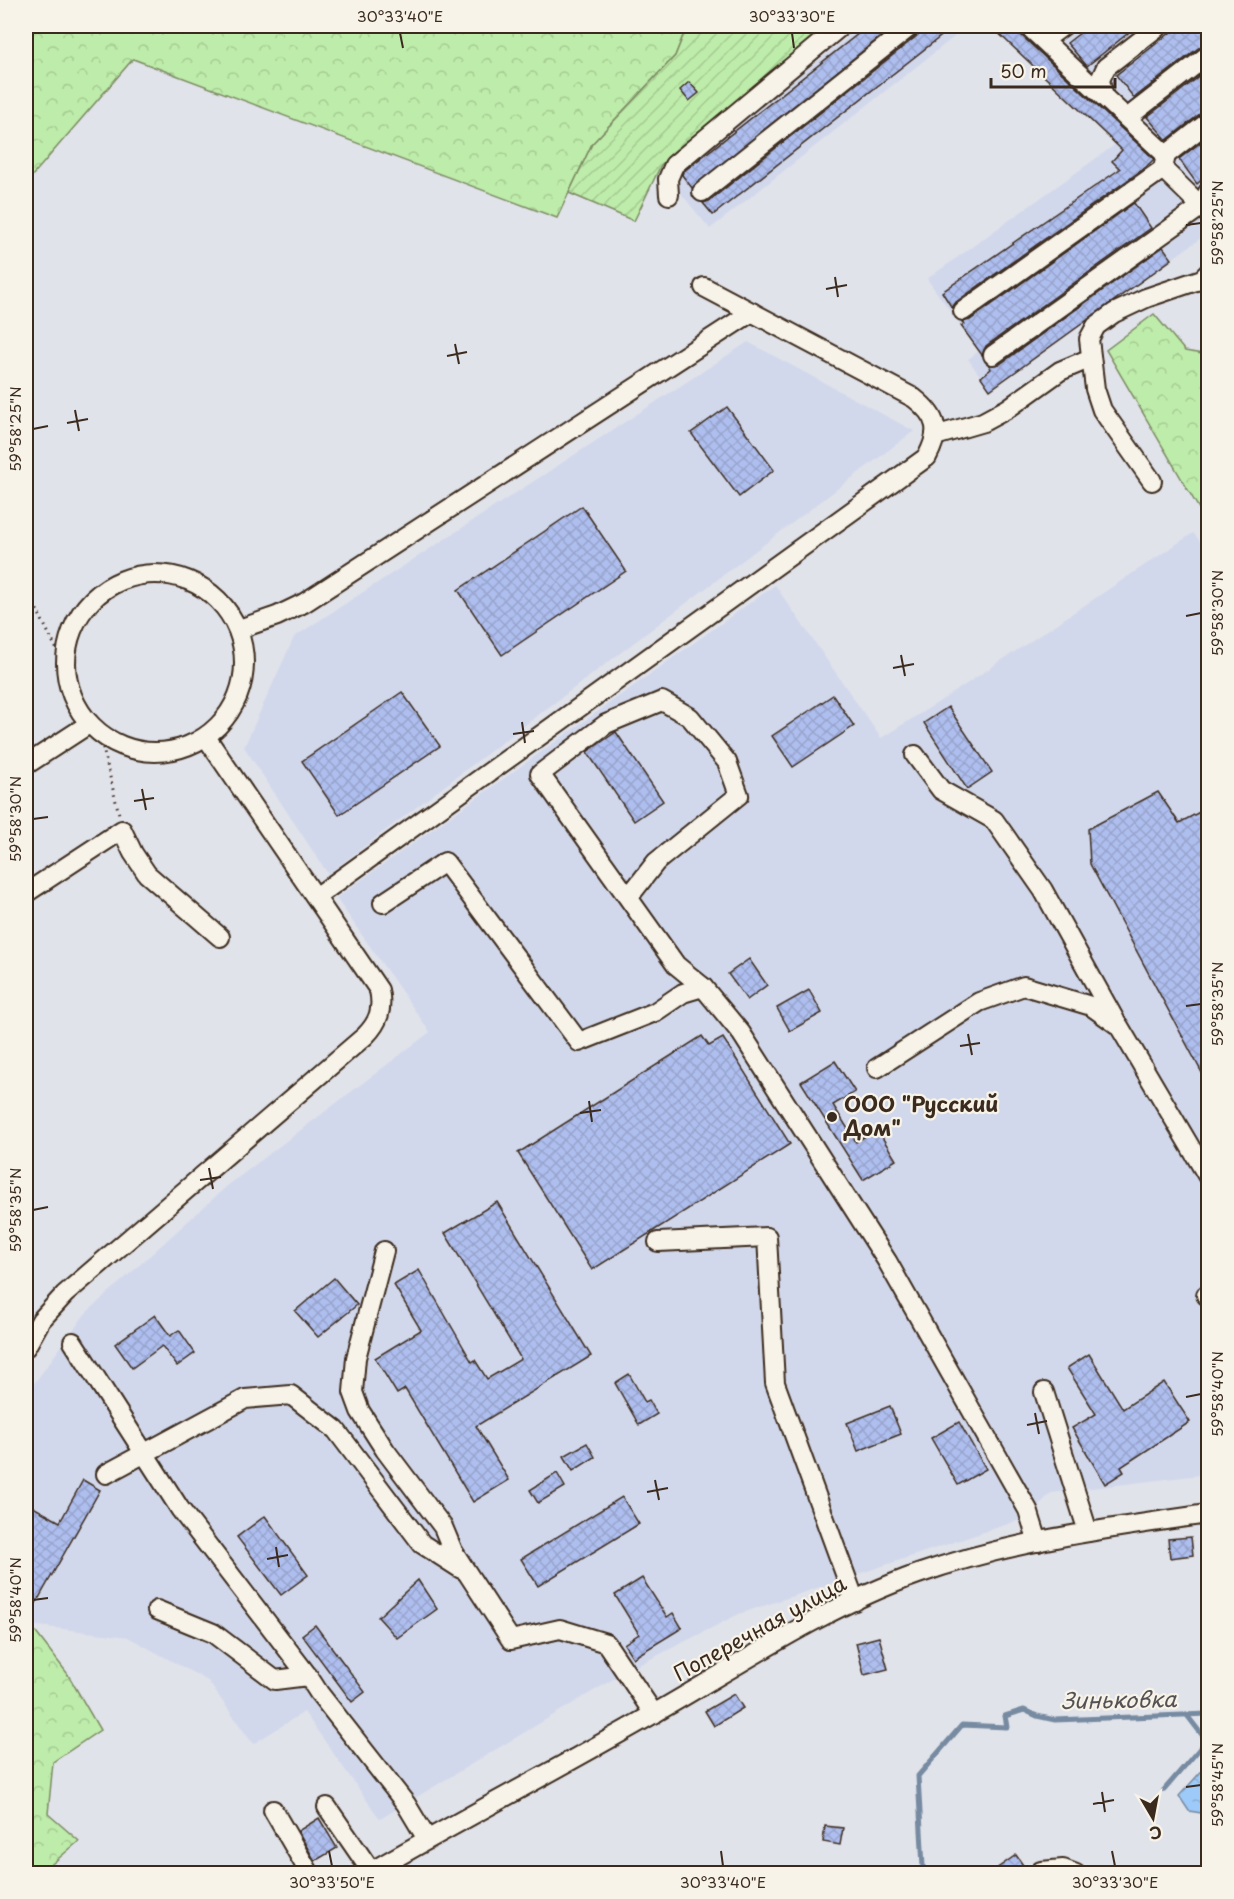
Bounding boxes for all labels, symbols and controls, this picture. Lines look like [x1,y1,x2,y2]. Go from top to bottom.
text: 30°33'40"E [357,4,443,27]
text: 30°33'30"E [749,4,835,27]
scale bar [991,51,1116,89]
text: 50 m [1000,57,1047,84]
text: 59°58'25"N [1205,180,1228,266]
text: 59°58'25"N [3,386,26,472]
text: 59°58'30"N [1205,570,1228,656]
text: 59°58'30"N [3,776,26,862]
text: 59°58'35"N [1205,962,1228,1046]
place label: ООО "Русский Дом" [843,1087,999,1143]
marker: ООО "Русский Дом" [825,1110,839,1124]
text: 59°58'35"N [3,1168,26,1252]
text: 59°58'40"N [1205,1351,1228,1437]
text: 59°58'40"N [3,1557,26,1643]
street label: Поперечная улица [667,1566,852,1688]
water label: Зиньковка [1061,1681,1178,1716]
text: 59°58'45"N [1205,1743,1228,1827]
north arrow [1123,1788,1183,1848]
text: С [1148,1821,1164,1847]
text: 30°33'50"E [289,1870,375,1893]
text: 30°33'40"E [680,1870,766,1893]
text: 30°33'30"E [1072,1870,1158,1893]

